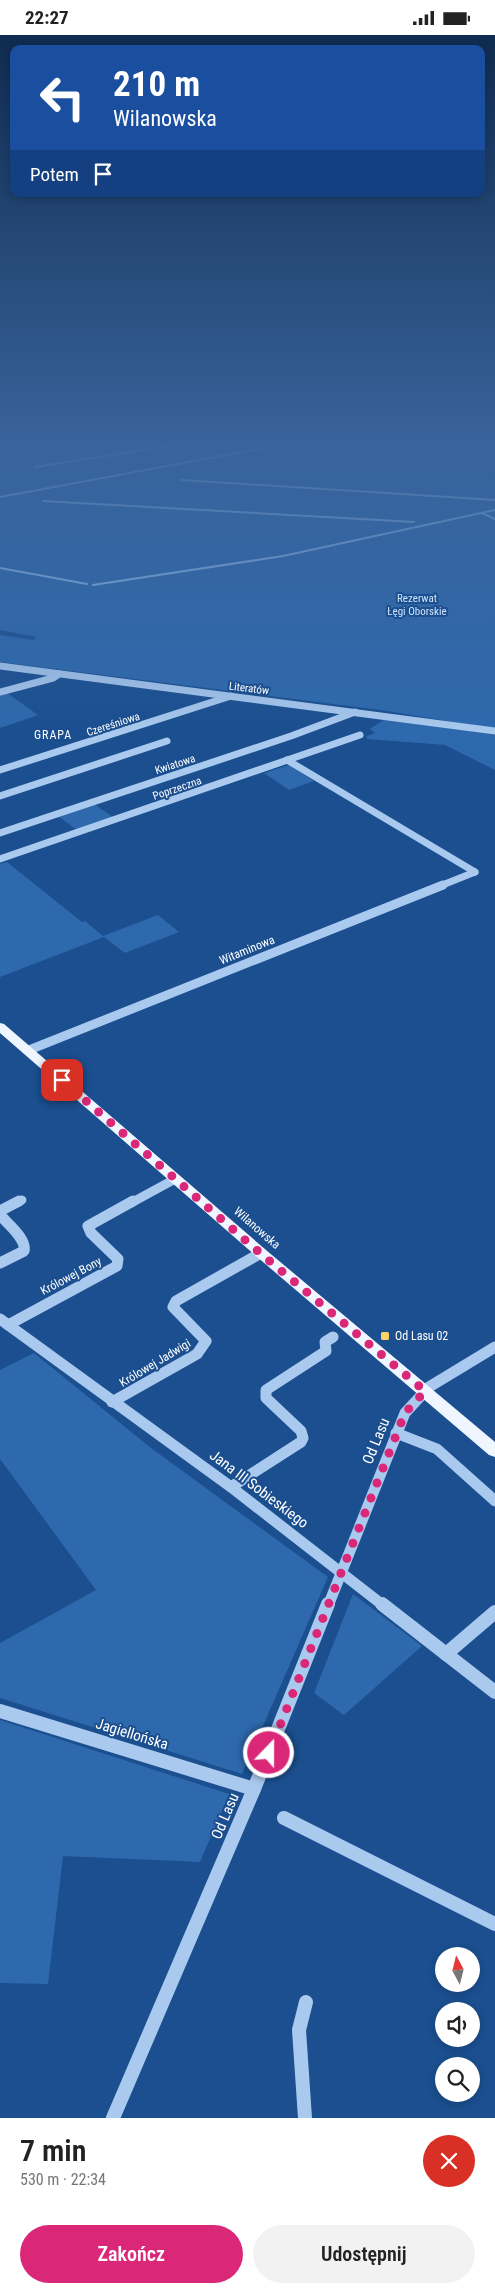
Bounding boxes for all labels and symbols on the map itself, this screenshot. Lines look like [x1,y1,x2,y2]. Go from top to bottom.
park label: Rezerwat Łęgi Oborskie [387,592,447,618]
street label: Literatów [228,680,270,697]
street label: Czereśniowa [85,710,141,739]
district label: GRAPA [34,728,72,742]
street label: Kwiatowa [153,752,197,777]
street label: Poprzeczna [151,774,203,803]
street label: Witaminowa [217,932,277,967]
pin [41,1059,83,1101]
street label: Wilanowska [231,1204,283,1252]
street label: Królowej Bony [38,1254,104,1298]
place label: Od Lasu 02 [395,1329,448,1343]
marker: Od Lasu 02 [379,1330,391,1342]
street label: Królowej Jadwigi [117,1336,193,1390]
street label: Od Lasu [359,1415,393,1467]
street label: Jana III Sobieskiego [206,1446,312,1532]
street label: Jagiellońska [94,1714,170,1754]
position arrow [242,1726,294,1778]
street label: Od Lasu [207,1790,243,1842]
north arrow [435,1947,480,1993]

